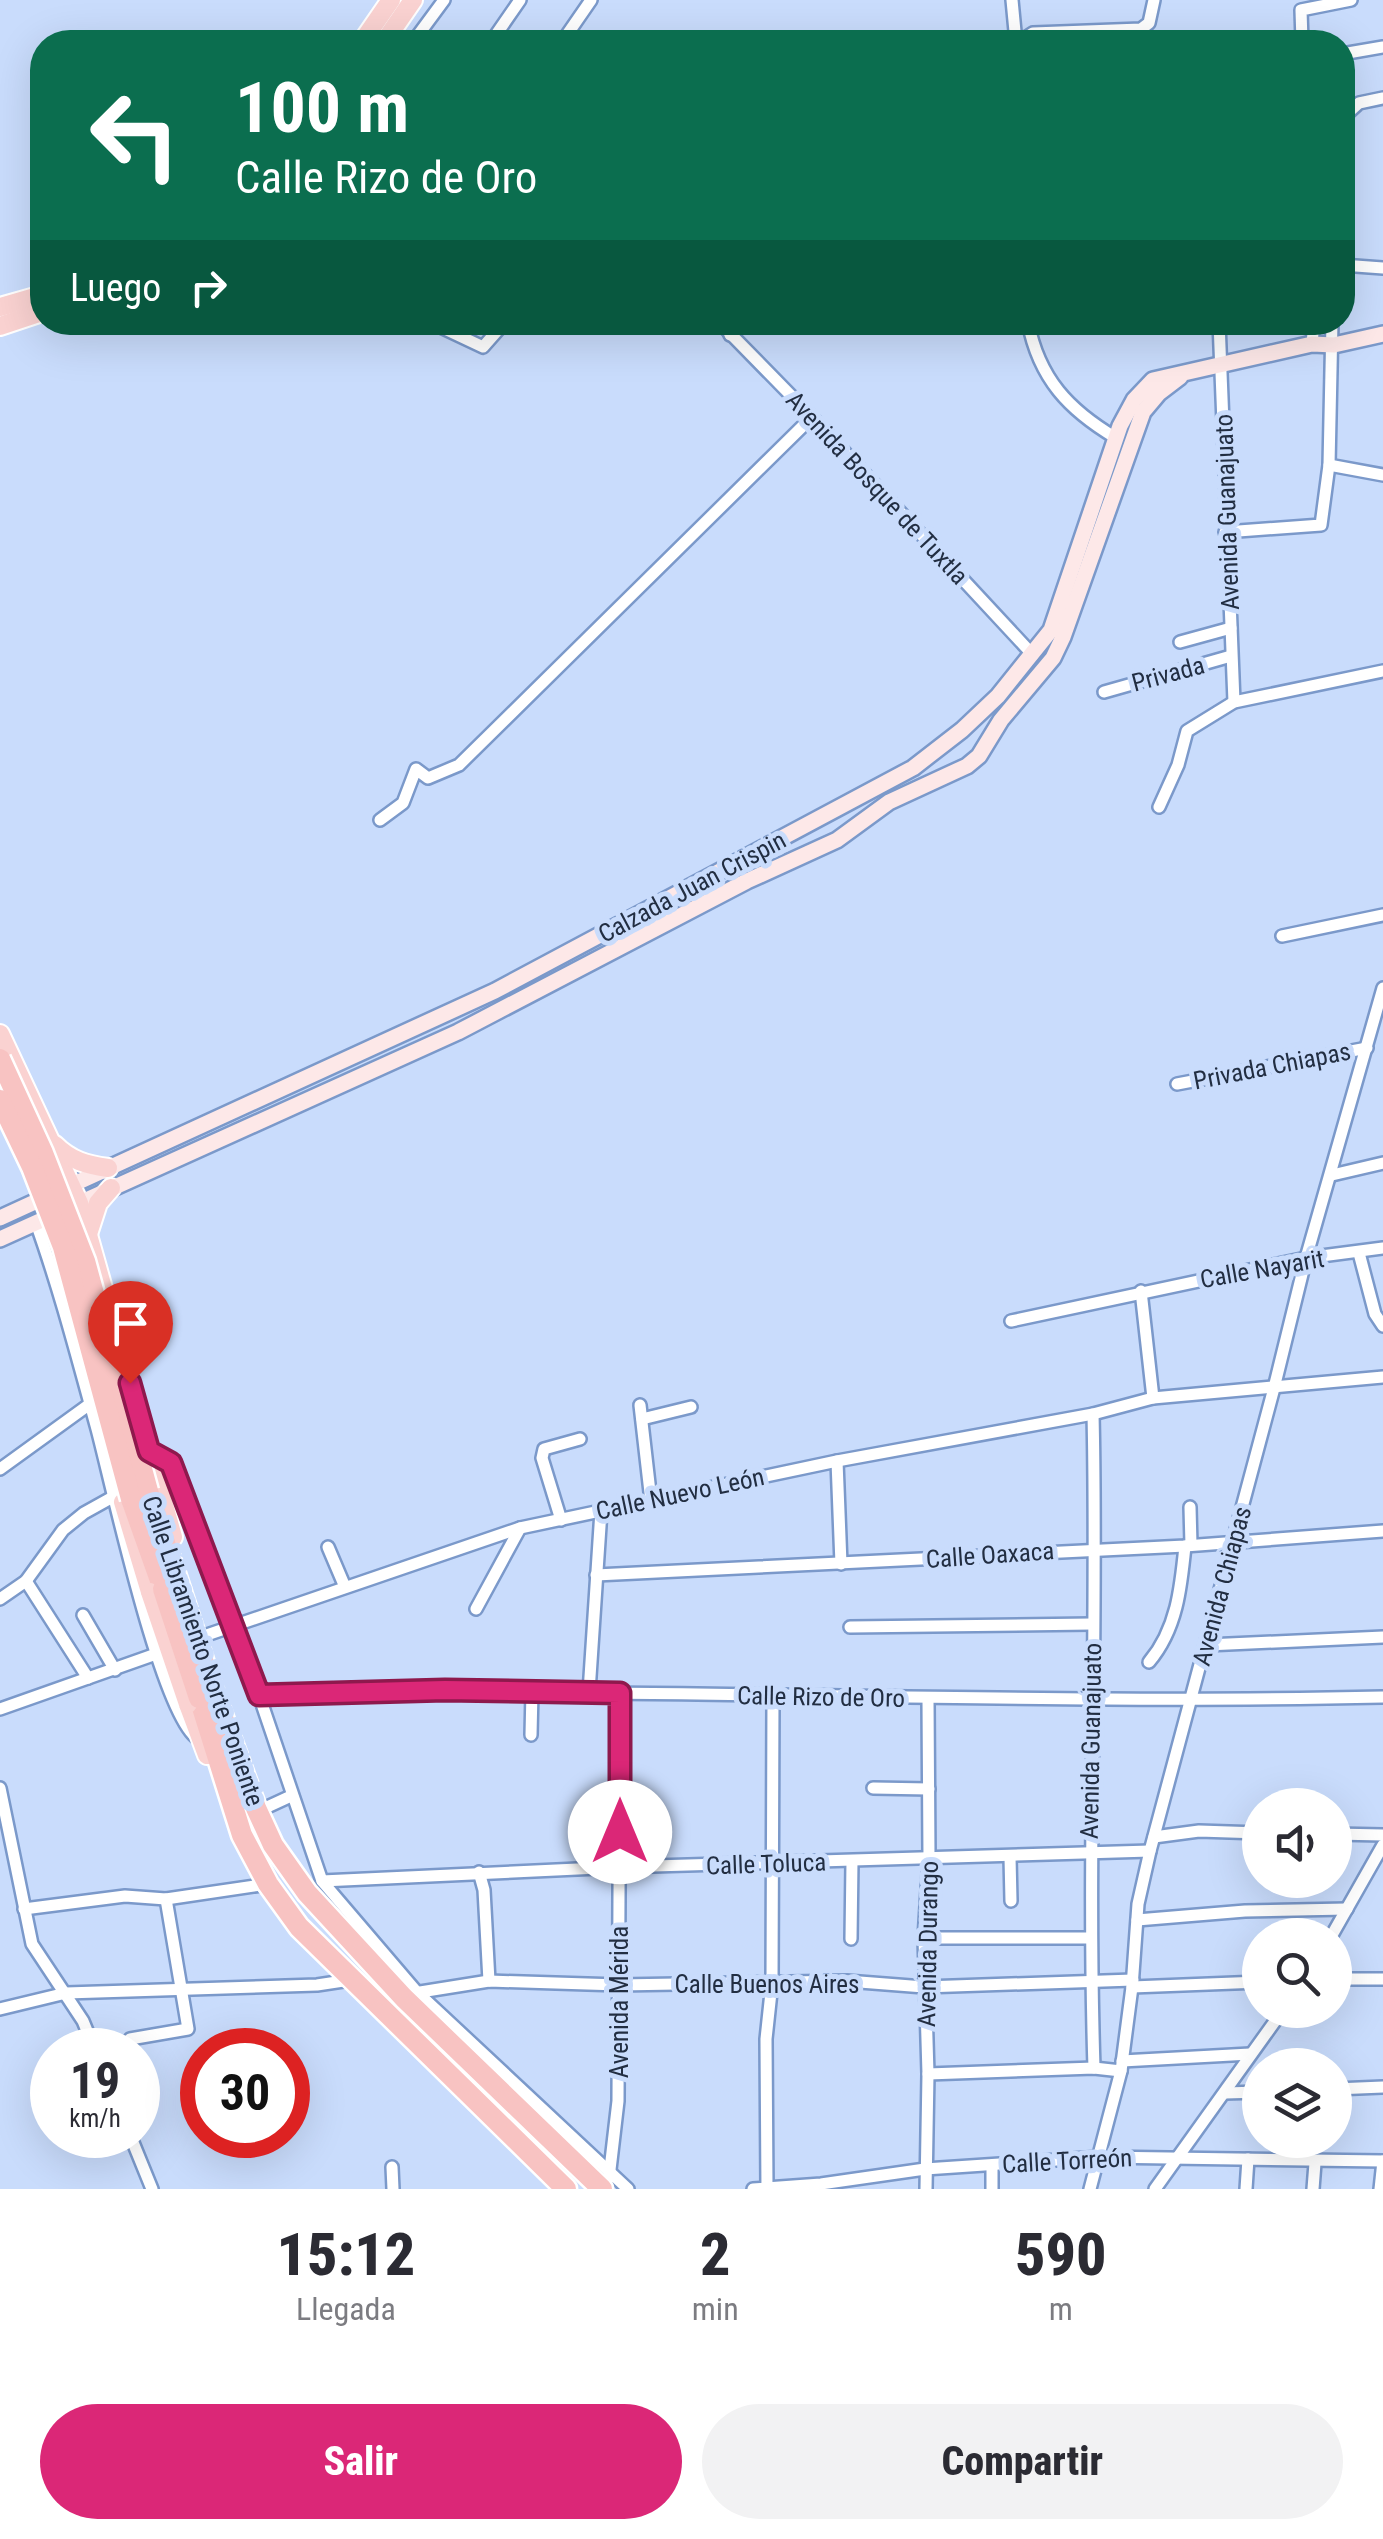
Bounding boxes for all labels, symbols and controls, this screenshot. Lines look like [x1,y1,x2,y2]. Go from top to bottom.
text: 100 m [235,67,409,149]
icon: left [70,70,200,200]
text: Calle Rizo de Oro [235,151,537,204]
icon: right [181,260,236,315]
text: Luego [70,266,161,310]
street label: Avenida Bosque de Tuxtla [780,386,974,590]
street label: Avenida Guanajuato [1209,413,1245,611]
street label: Privada [1128,650,1208,698]
street label: Calzada Juan Crispin [593,825,791,949]
street label: Privada Chiapas [1191,1037,1353,1095]
street label: Calle Nayarit [1198,1244,1326,1294]
pin [88,1281,173,1384]
icon: arrive [103,1296,158,1351]
street label: Calle Nuevo León [593,1462,767,1526]
street label: Calle Libramiento Norte Poniente [136,1492,270,1810]
street label: Avenida Chiapas [1187,1503,1257,1669]
street label: Calle Oaxaca [925,1536,1055,1574]
street label: Avenida Guanajuato [1075,1643,1107,1839]
street label: Calle Rizo de Oro [737,1681,905,1713]
position arrow [568,1780,672,1884]
map controls [1242,1788,1352,2158]
button: sound [1242,1788,1352,1898]
street label: Calle Toluca [705,1847,827,1881]
street label: Avenida Durango [912,1861,944,2027]
button: search [1242,1918,1352,2028]
street label: Avenida Mérida [605,1926,634,2078]
street label: Calle Buenos Aires [675,1970,860,1999]
speed limit sign: 30 [180,2028,310,2158]
button: layers [1242,2048,1352,2158]
text: 19 [70,2052,120,2110]
text: km/h [69,2104,121,2133]
street label: Calle Torreón [1001,2143,1133,2179]
text: 15:12 [276,2219,415,2290]
text: 2 [700,2219,730,2290]
text: 590 [1015,2219,1107,2290]
text: Llegada [296,2290,396,2328]
text: min [692,2290,739,2328]
text: m [1049,2290,1073,2328]
button: Salir [40,2404,682,2519]
button: Compartir [702,2404,1343,2519]

